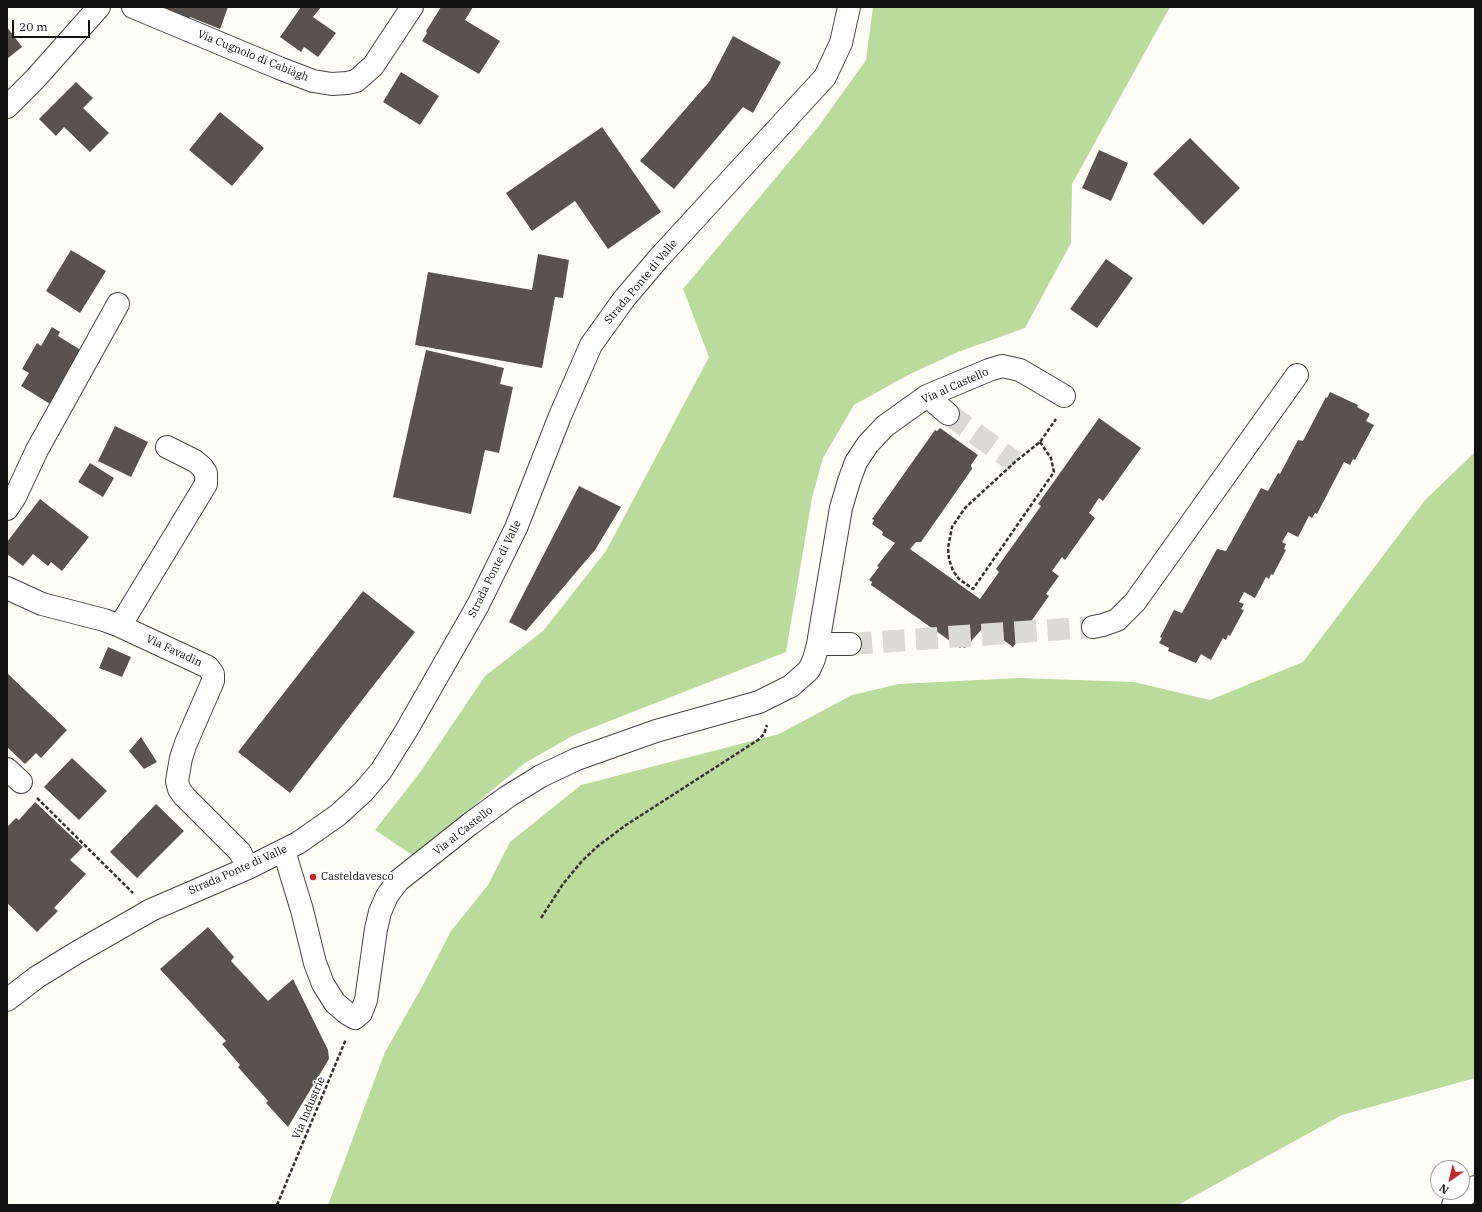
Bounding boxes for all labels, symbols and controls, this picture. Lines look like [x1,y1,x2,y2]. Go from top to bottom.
scale bar [14,12,92,38]
text: 20 m [19,19,48,34]
street label: Via Cugnolo di Cabiàgh [195,28,311,84]
street label: Strada Ponte di Valle [602,237,680,327]
street label: Via al Castello [919,365,991,407]
street label: Strada Ponte di Valle [466,518,524,620]
street label: Via Favadìn [144,632,204,670]
street label: Via al Castello [431,804,495,858]
street label: Strada Ponte di Valle [187,842,289,898]
place label: Casteldavesco [321,870,394,884]
marker: Casteldavesco [308,872,318,882]
street label: Via Industrie [290,1075,328,1141]
north arrow [1430,1160,1470,1200]
text: N [1436,1181,1451,1197]

